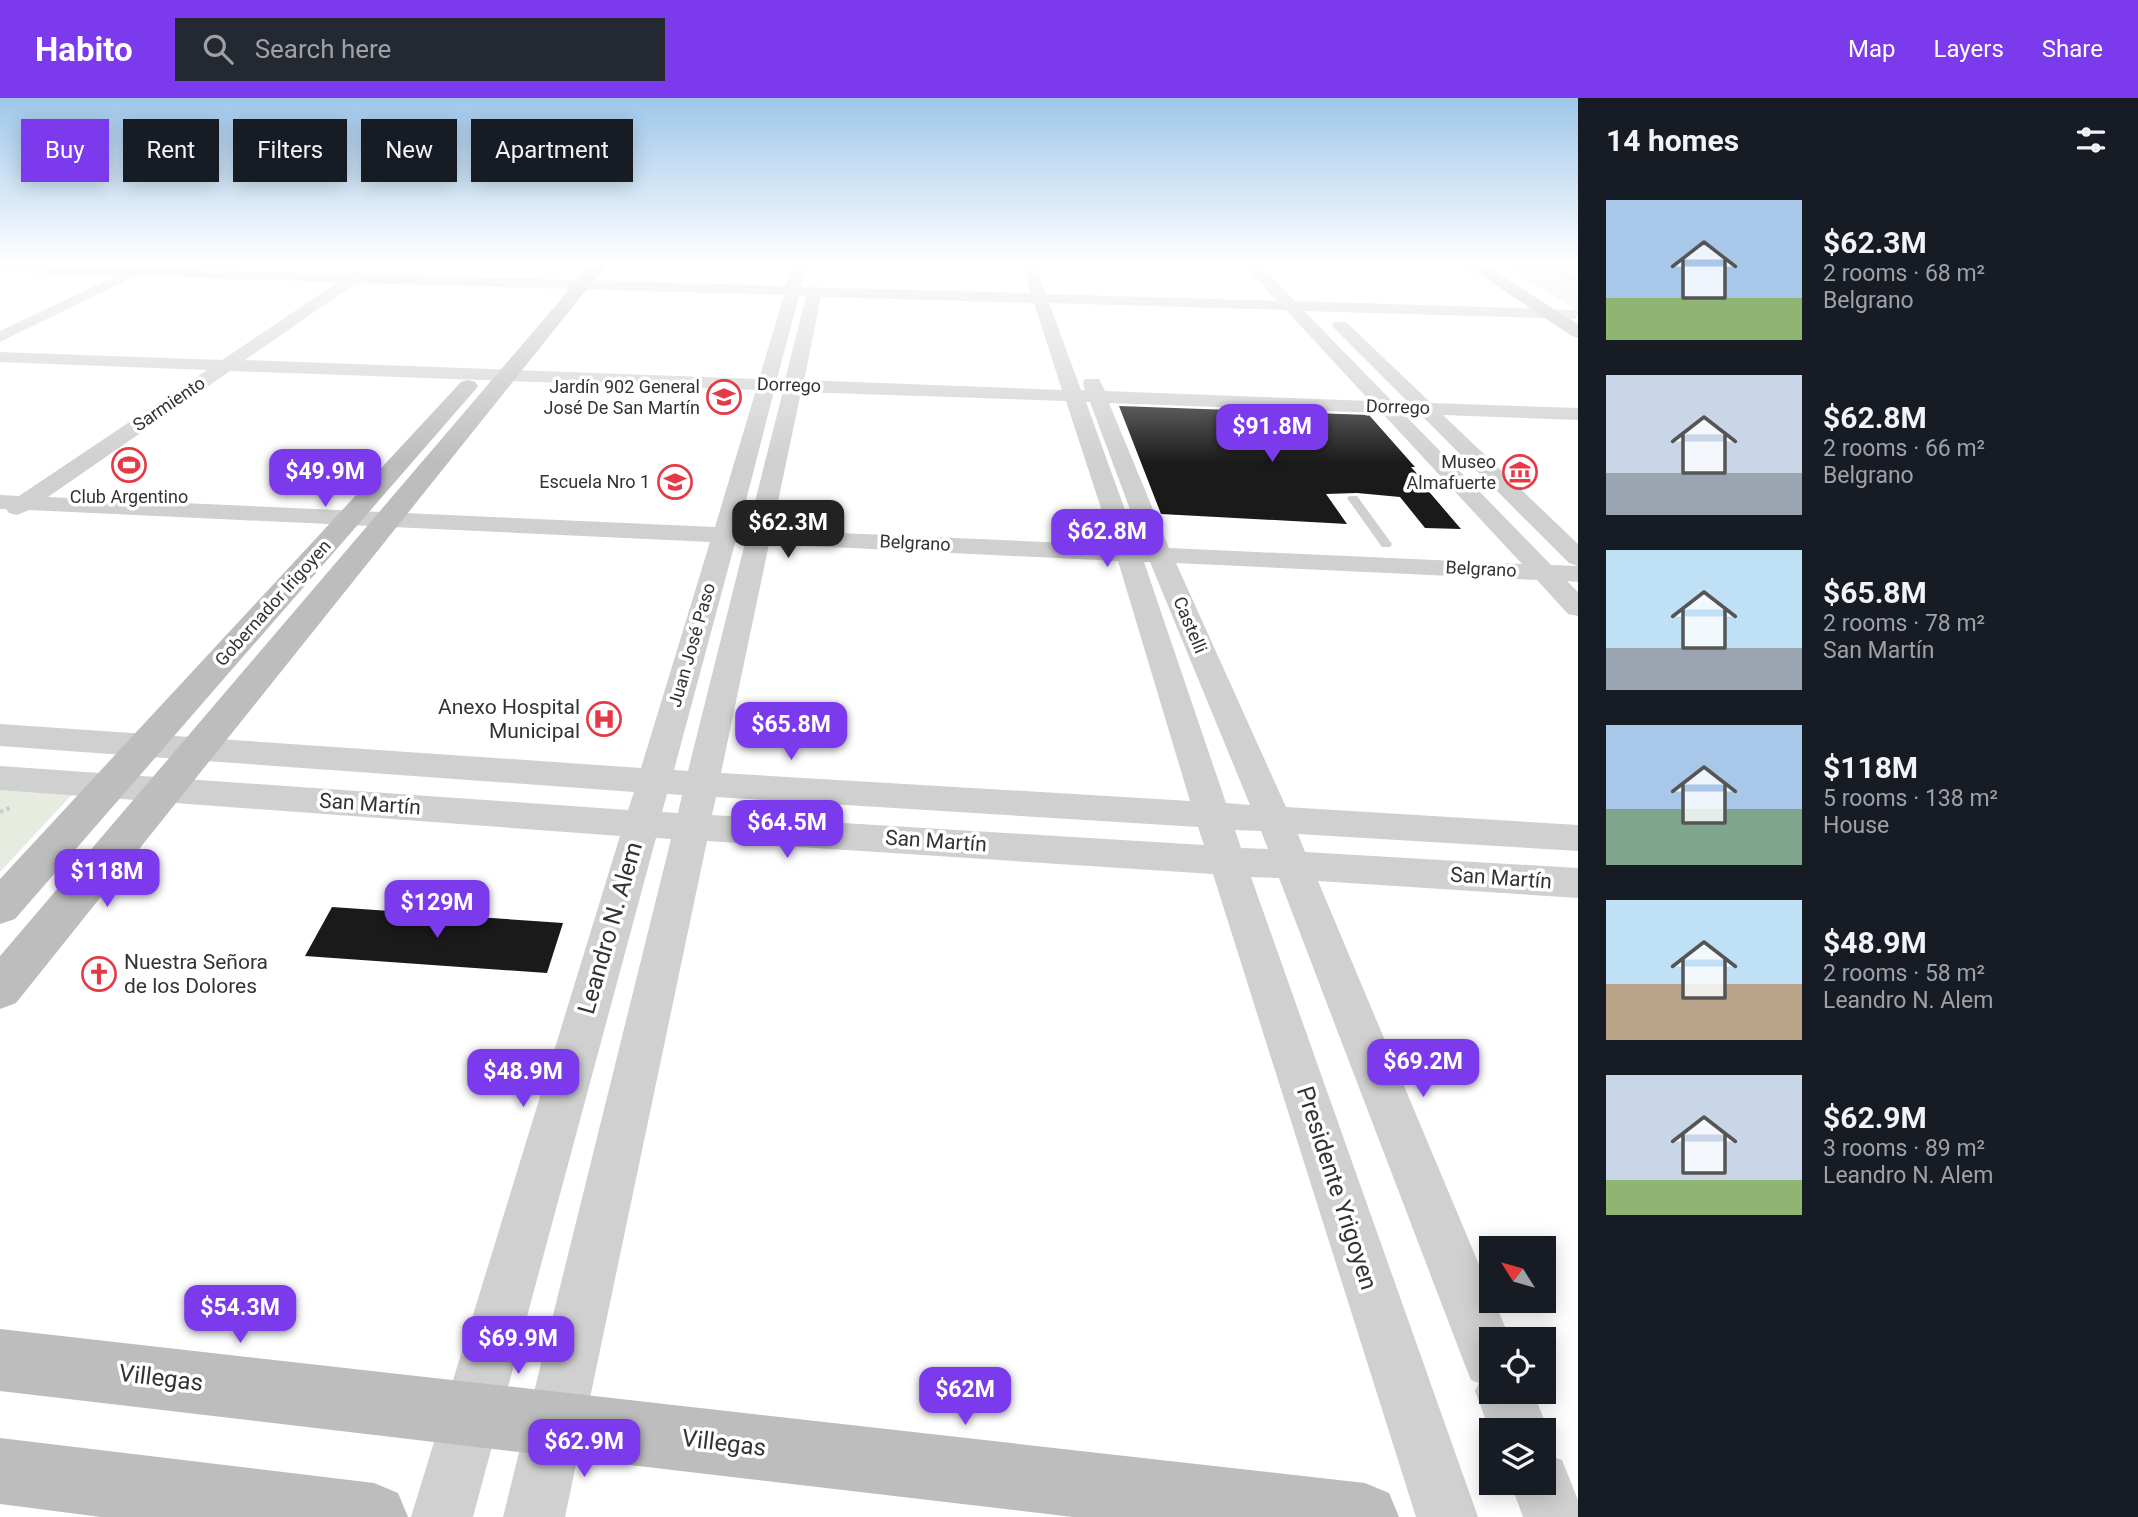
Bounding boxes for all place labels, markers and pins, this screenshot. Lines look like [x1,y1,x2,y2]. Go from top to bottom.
place label: Jardín 902 General José De San Martín [543,376,700,418]
school or university icon: Jardín 902 General José De San Martín [705,378,743,416]
pin: $91.8M [1215,404,1329,464]
sports icon: Club Argentino [110,446,148,484]
pin: $49.9M [268,450,382,509]
place label: Museo Almafuerte [1407,451,1496,493]
museum icon: Museo Almafuerte [1501,453,1539,491]
school or university icon: Escuela Nro 1 [656,463,694,501]
place label: Escuela Nro 1 [539,471,650,492]
place label: Club Argentino [70,486,188,507]
pin: $62.3M [731,500,845,560]
pin: $62.8M [1050,510,1164,569]
place label: Anexo Hospital Municipal [438,695,580,743]
hospital icon: Anexo Hospital Municipal [585,700,623,738]
pin: $65.8M [734,702,848,762]
pin: $64.5M [730,800,844,860]
pin: $118M [58,850,156,909]
pin: $129M [388,880,486,940]
place label: Nuestra Señora de los Dolores [124,950,268,998]
church icon: Nuestra Señora de los Dolores [80,955,118,993]
pin: $69.2M [1366,1040,1480,1099]
pin: $48.9M [466,1049,580,1109]
pin: $54.3M [183,1286,297,1345]
pin: $69.9M [461,1316,575,1376]
pin: $62M [924,1368,1006,1427]
pin: $62.9M [527,1420,641,1479]

